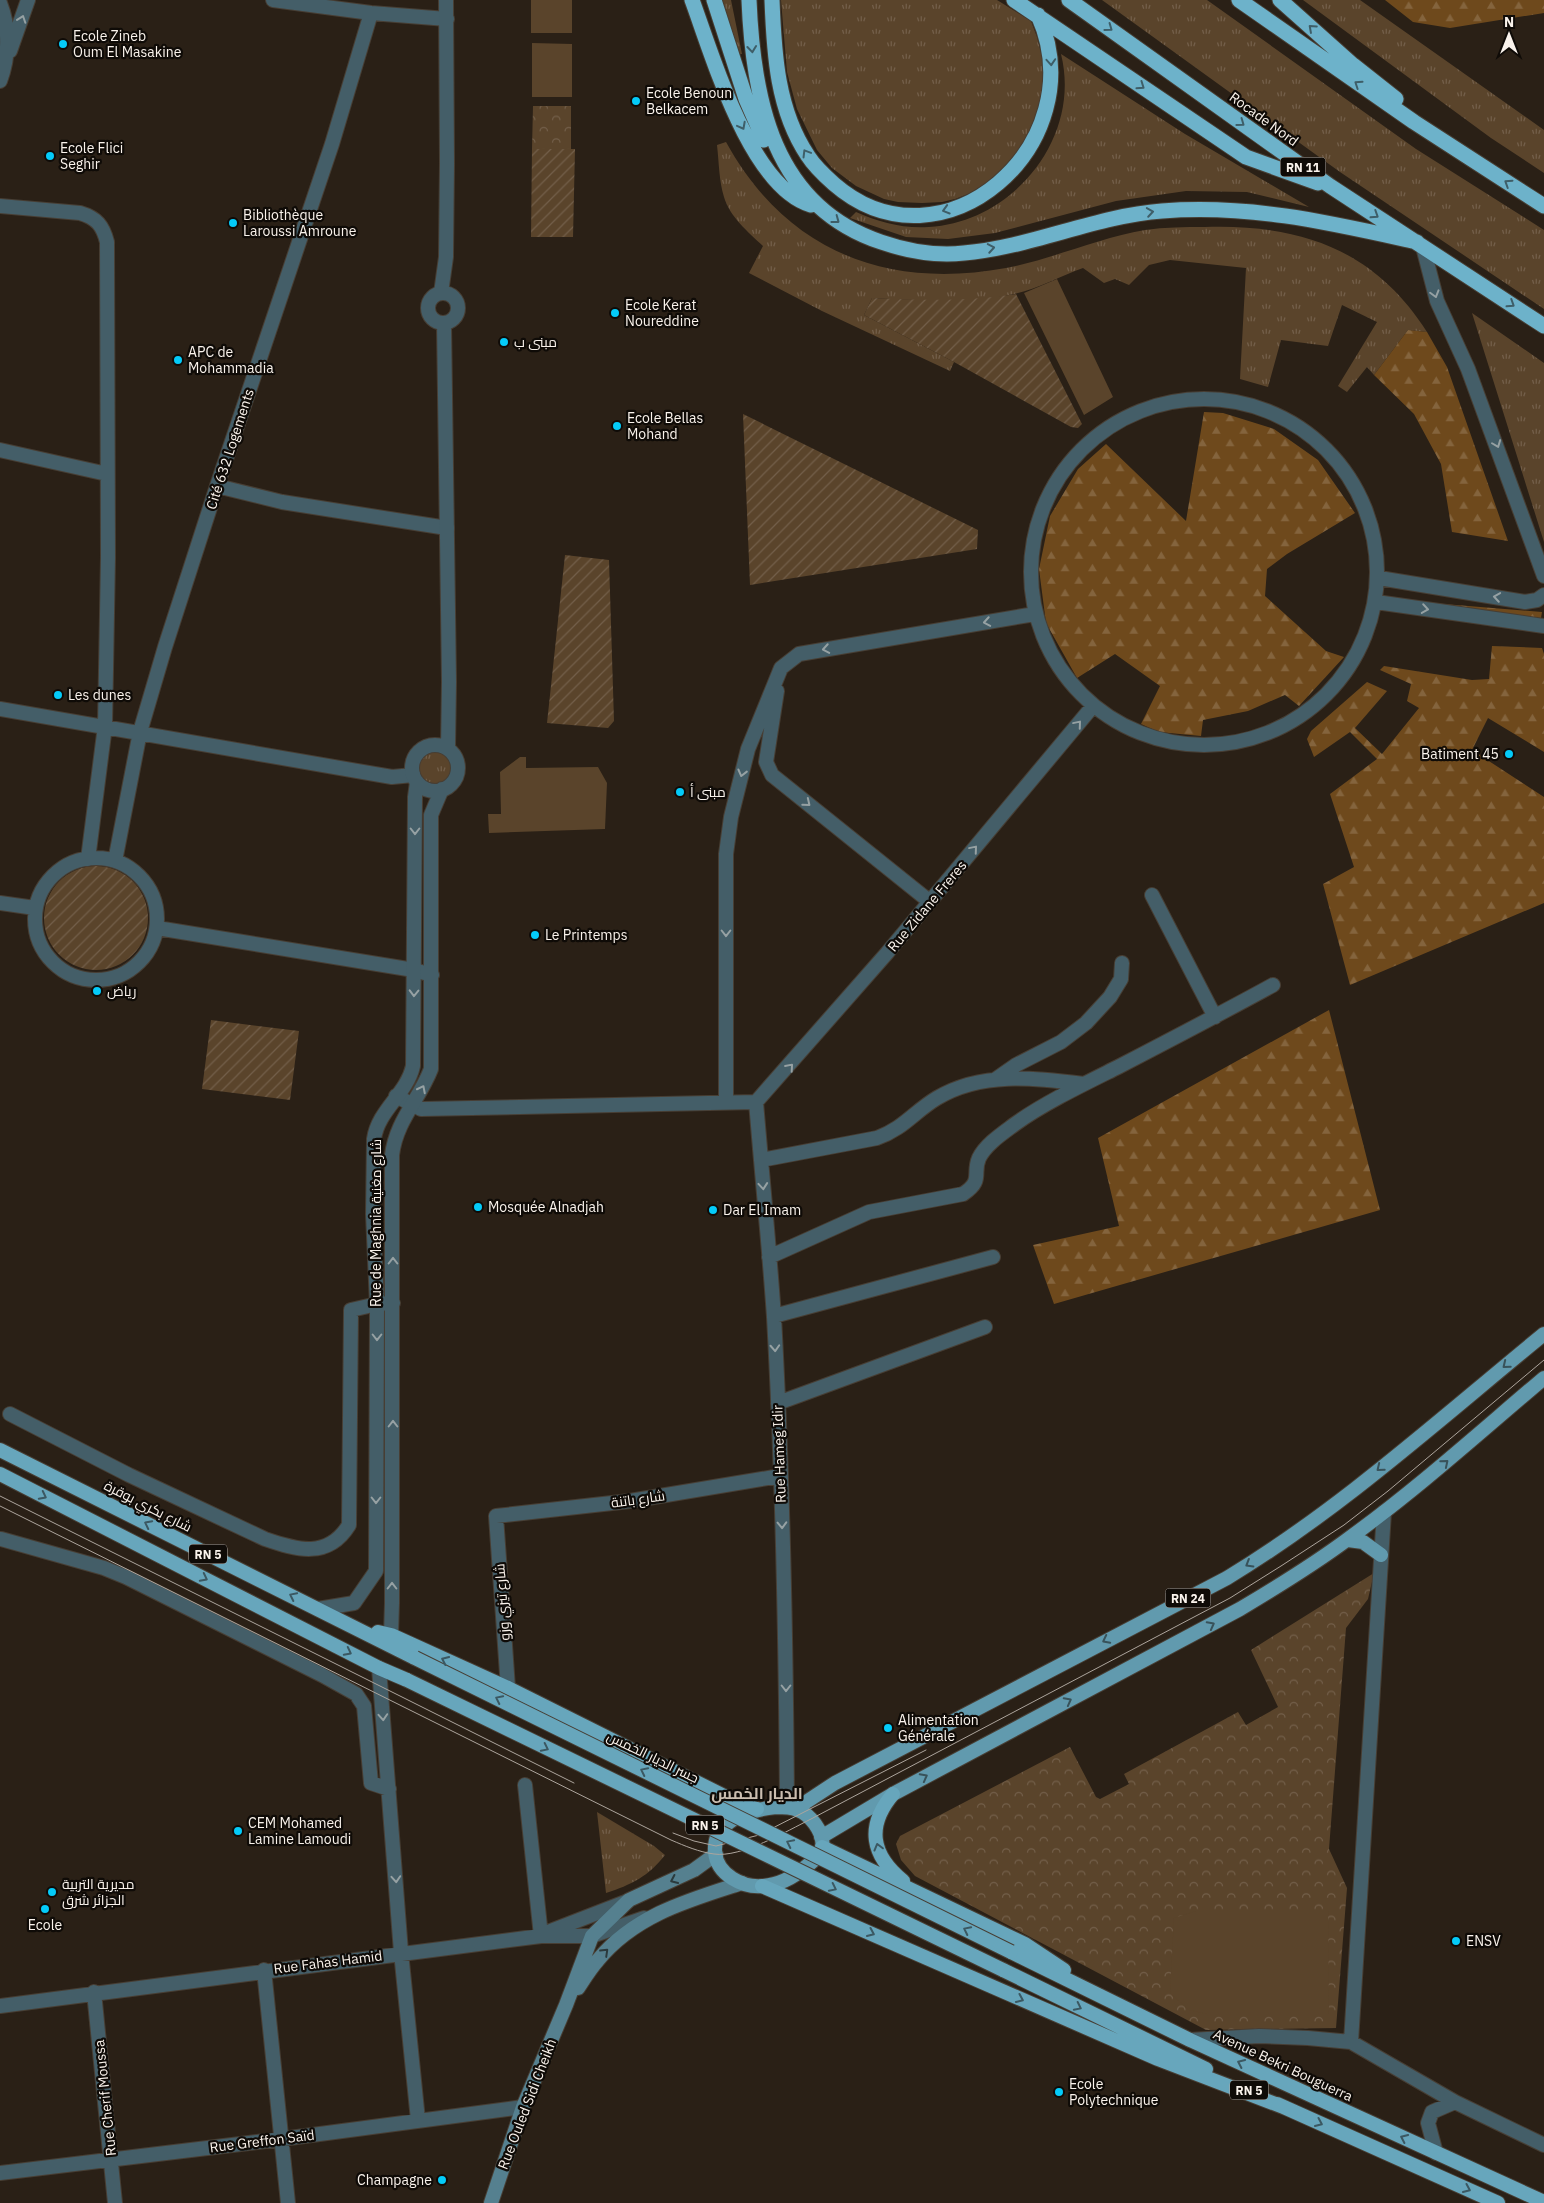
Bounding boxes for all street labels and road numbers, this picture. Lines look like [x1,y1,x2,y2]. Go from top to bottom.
street label: Rocade Nord [1226,88,1302,150]
road number: RN 11 [1280,158,1326,176]
street label: Cité 632 Logements [202,386,258,512]
street label: Rue Zidane Freres [883,856,971,955]
street label: Rue de Maghnia شارع مغنية [367,1139,385,1307]
street label: Rue Hameg Idir [768,1405,790,1503]
street label: شارع بكري بوقرة [100,1476,195,1539]
street label: شارع باتنة [610,1486,666,1512]
road number: RN 5 [189,1545,227,1564]
street label: شارع تيزي وزو [490,1563,517,1641]
road number: RN 24 [1166,1589,1210,1608]
street label: جسر الديار الخمس [604,1727,702,1787]
road number: RN 5 [686,1816,724,1834]
street label: Rue Fahas Hamid [273,1946,383,1978]
street label: Avenue Bekri Bouguerra [1210,2025,1356,2105]
street label: Rue Ouled Sidi Cheikh [494,2036,560,2172]
street label: Rue Cherif Moussa [90,2038,120,2157]
road number: RN 5 [1230,2080,1268,2100]
street label: Rue Greffon Saïd [208,2126,316,2156]

